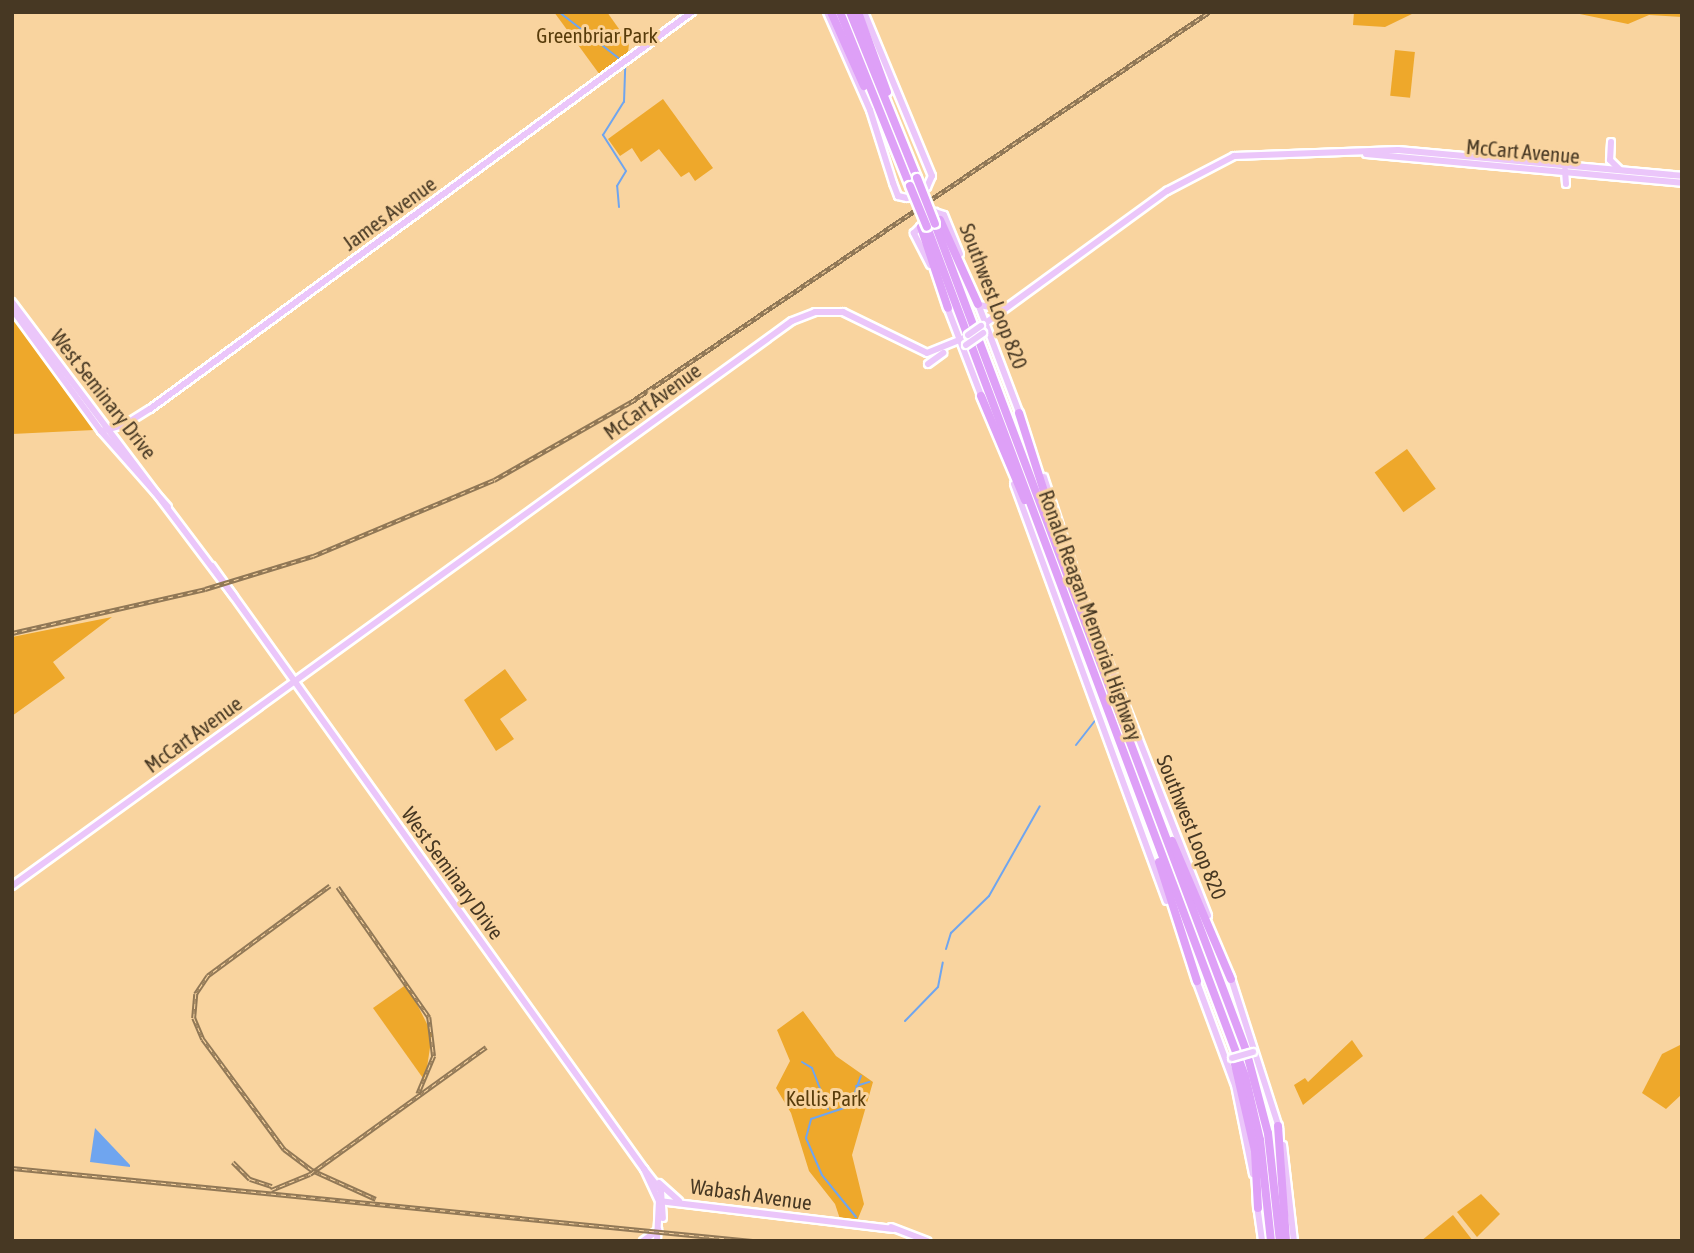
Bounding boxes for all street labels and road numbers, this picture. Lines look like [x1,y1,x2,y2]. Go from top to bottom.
street label: McCart Avenue [1465,133,1581,169]
street label: James Avenue [337,171,441,255]
street label: Southwest Loop 820 [955,220,1033,372]
street label: West Seminary Drive [46,324,162,464]
street label: McCart Avenue [598,357,706,445]
street label: Ronald Reagan Memorial Highway [1034,486,1148,744]
street label: McCart Avenue [139,690,247,778]
street label: Southwest Loop 820 [1152,751,1232,903]
street label: West Seminary Drive [397,802,509,944]
street label: Wabash Avenue [689,1173,813,1215]

